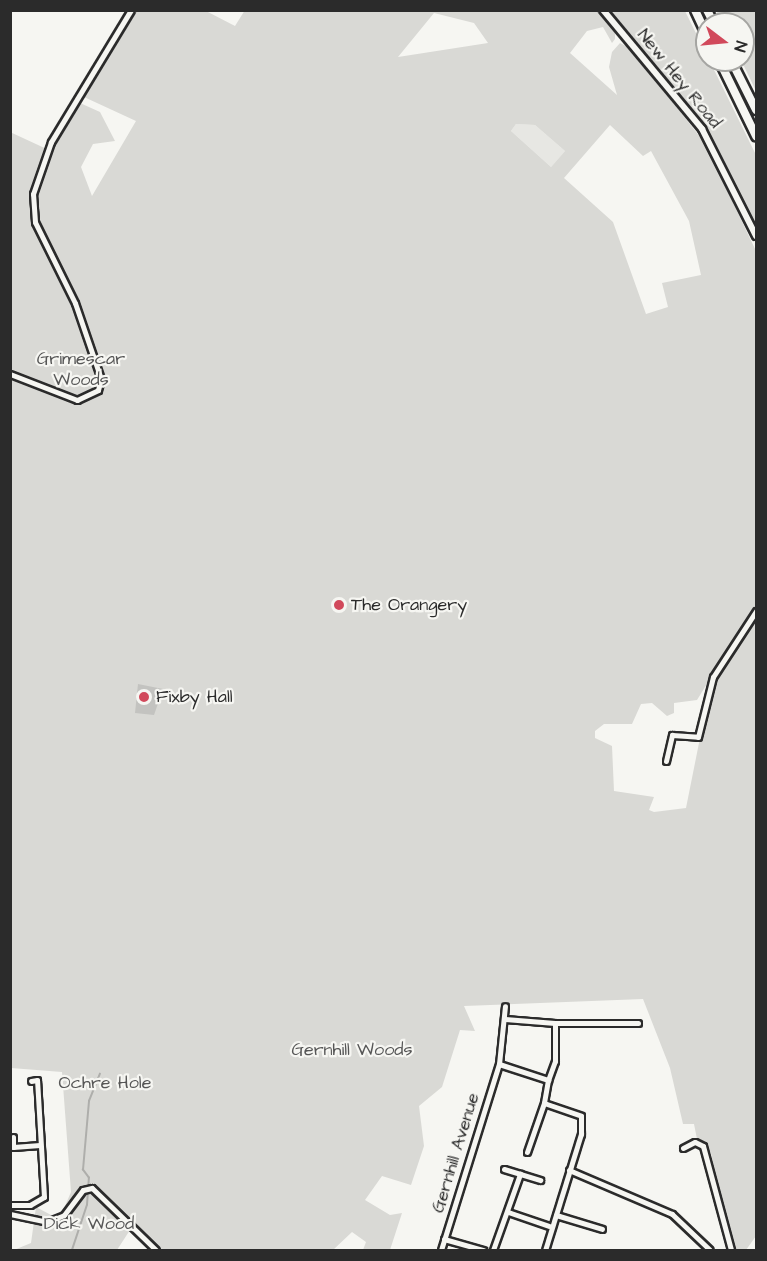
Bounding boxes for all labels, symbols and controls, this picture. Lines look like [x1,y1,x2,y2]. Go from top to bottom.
north arrow [695,12,755,72]
street label: New Hey Road [632,25,726,133]
text: N [728,39,752,54]
park label: Grimescar Woods [37,349,125,392]
place label: The Orangery [351,594,467,616]
marker: The Orangery [332,598,346,612]
place label: Fixby Hall [156,686,233,708]
marker: Fixby Hall [137,690,151,704]
park label: Gernhill Woods [291,1039,413,1061]
park label: Ochre Hole [59,1072,151,1094]
street label: Gernhill Avenue [428,1090,484,1216]
park label: Dick Wood [44,1213,134,1235]

